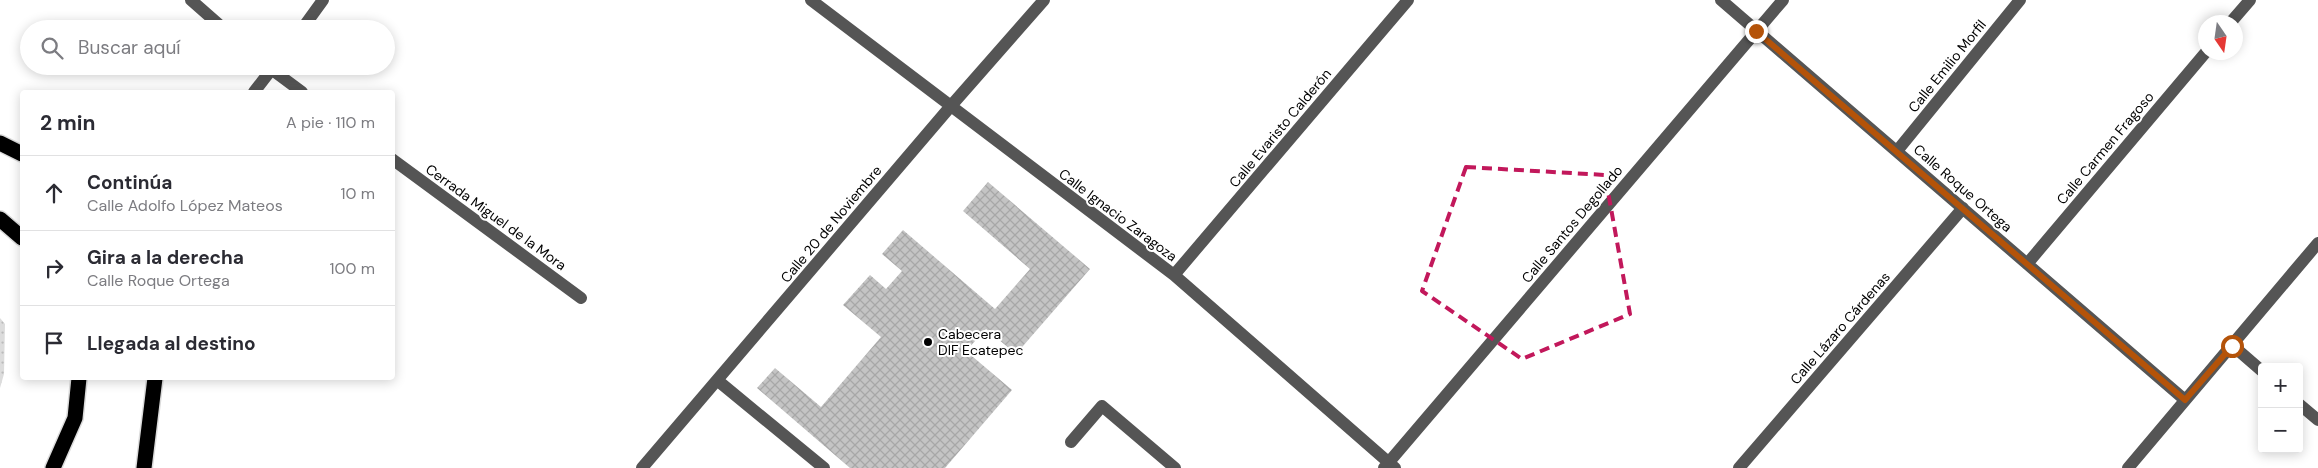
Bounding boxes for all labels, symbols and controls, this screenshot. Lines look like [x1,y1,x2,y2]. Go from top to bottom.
north arrow [2198,15,2243,60]
street label: Calle Emilio Morfil [1904,16,1990,116]
search box [20,20,395,75]
route end [1745,20,1768,43]
icon: search [38,34,66,62]
text: Buscar aquí [78,35,181,60]
street label: Calle Evaristo Calderón [1225,65,1335,191]
street label: Calle Carmen Fragoso [2052,88,2158,208]
text: 2 min [40,109,96,137]
text: A pie · 110 m [286,112,375,133]
street label: Calle Roque Ortega [1910,140,2016,236]
street label: Cerrada Miguel de la Mora [422,160,570,274]
street label: Calle 20 de Noviembre [777,162,885,286]
street label: Calle Santos Degollado [1518,162,1626,286]
street label: Calle Ignacio Zaragoza [1055,165,1181,265]
text: Continúa [87,170,172,195]
icon: ahead [40,179,68,207]
text: 10 m [341,183,375,204]
text: Calle Adolfo López Mateos [87,195,283,216]
text: Gira a la derecha [87,245,244,270]
icon: right [40,254,68,282]
text: 100 m [330,258,375,279]
street label: Calle Lázaro Cárdenas [1786,268,1894,388]
text: Calle Roque Ortega [87,270,230,291]
place label: Cabecera DIF Ecatepec [938,325,1023,359]
icon: arrive [40,329,68,357]
text: Llegada al destino [87,331,256,356]
route start [2221,335,2244,358]
marker: Cabecera DIF Ecatepec [922,336,934,348]
map controls [2258,363,2303,453]
button: + [2258,363,2303,408]
button: − [2258,408,2303,453]

